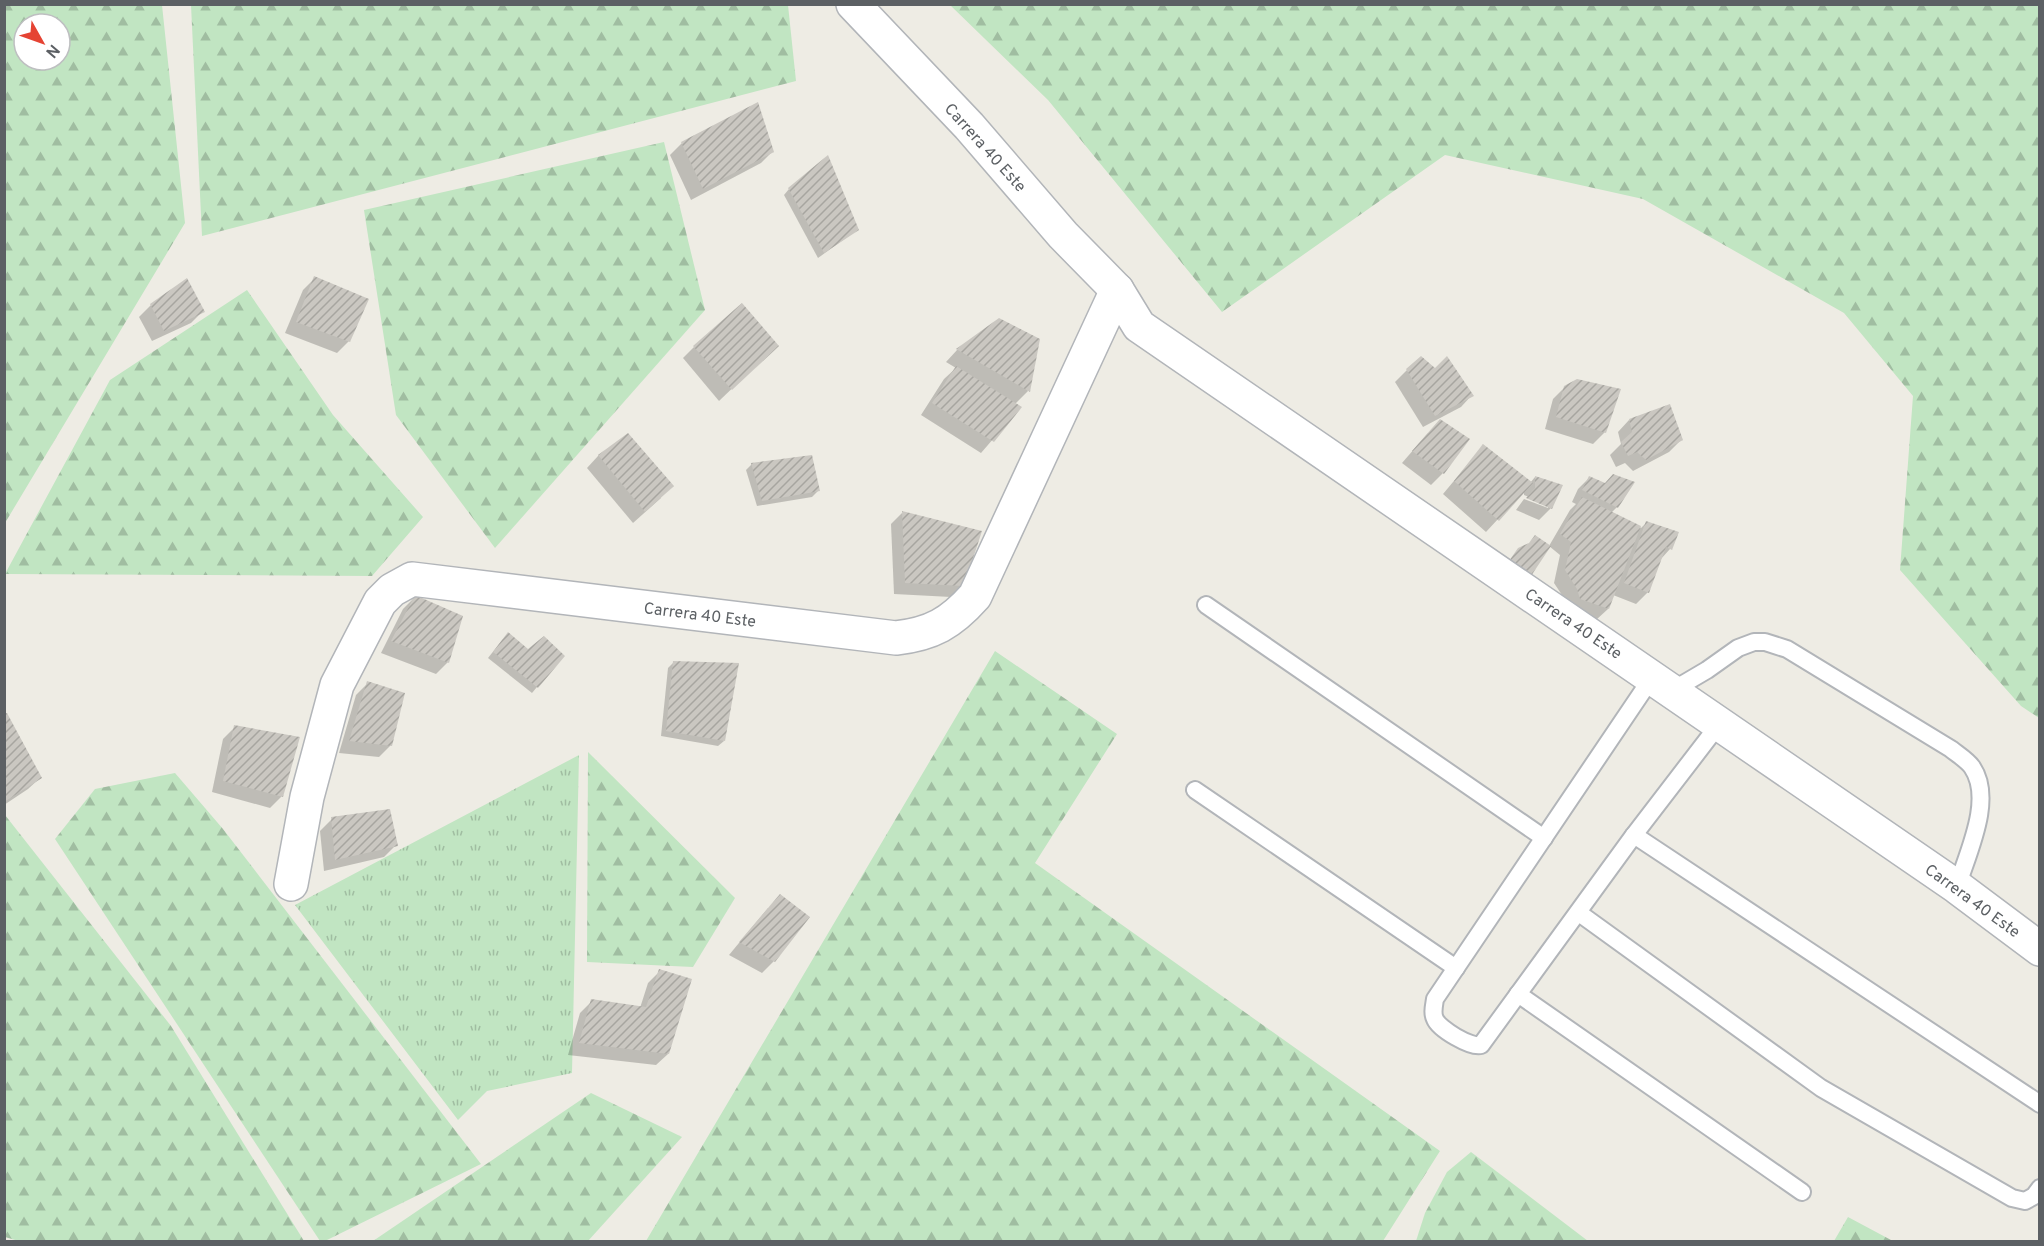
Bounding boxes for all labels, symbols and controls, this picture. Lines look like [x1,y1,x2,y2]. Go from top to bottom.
north arrow [12,12,72,72]
text: N [41,40,63,61]
street label: Carrera 40 Este [939,100,1030,197]
street label: Carrera 40 Este [1520,585,1625,665]
street label: Carrera 40 Este [643,599,757,633]
street label: Carrera 40 Este [1920,860,2023,943]

